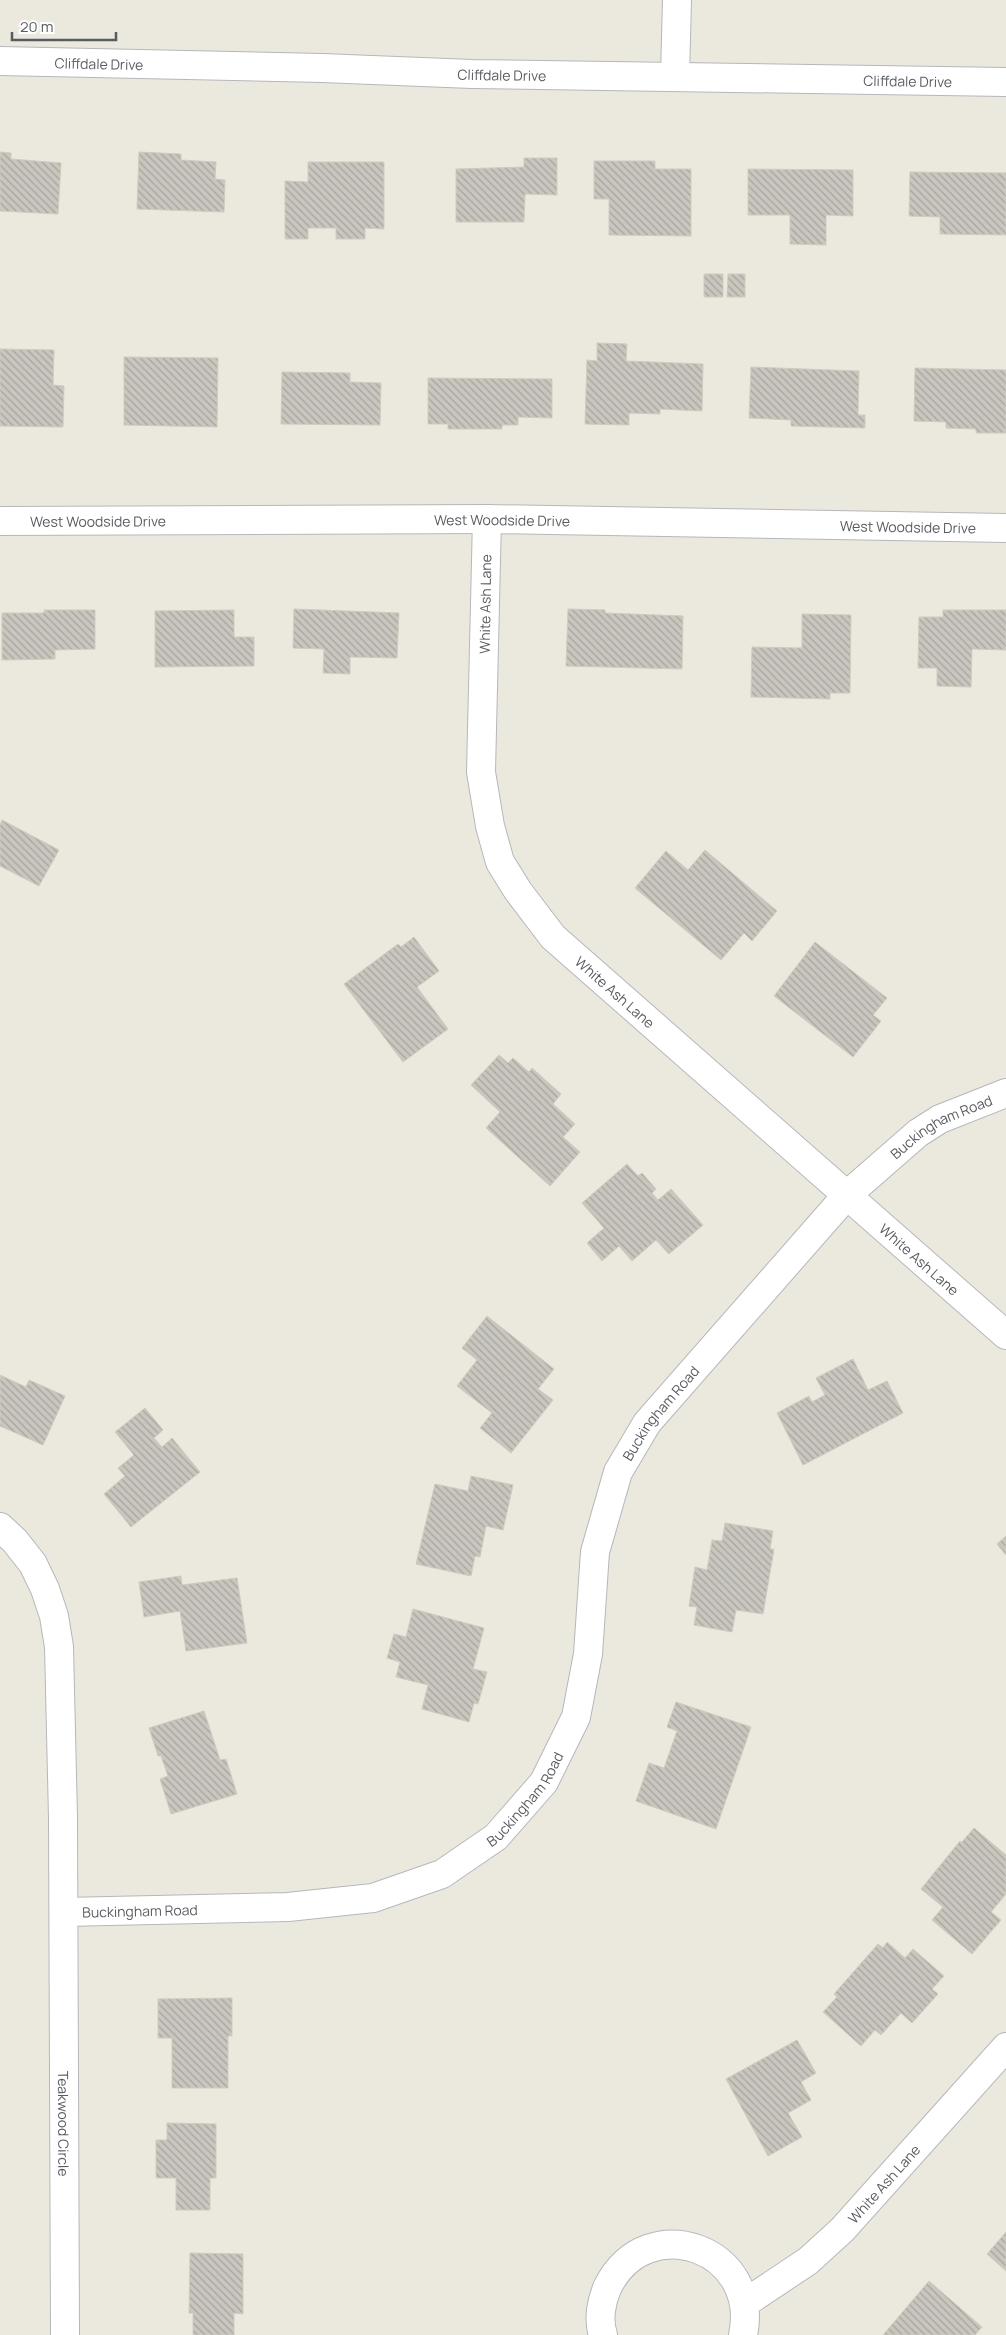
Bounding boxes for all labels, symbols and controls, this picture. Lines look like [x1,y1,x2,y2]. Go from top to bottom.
scale bar [12,10,116,42]
text: 20 m [20,16,53,37]
street label: Cliffdale Drive [54,53,144,74]
street label: Cliffdale Drive [457,64,546,85]
street label: Cliffdale Drive [863,70,952,91]
street label: West Woodside Drive [434,509,570,530]
street label: West Woodside Drive [30,511,166,530]
street label: West Woodside Drive [840,516,976,537]
street label: White Ash Lane [475,554,495,654]
street label: White Ash Lane [572,952,659,1032]
street label: Buckingham Road [886,1090,995,1163]
street label: White Ash Lane [876,1219,963,1299]
street label: Buckingham Road [618,1361,703,1464]
street label: Buckingham Road [483,1748,567,1850]
street label: Buckingham Road [82,1900,198,1921]
street label: Teakwood Circle [54,2071,74,2176]
street label: White Ash Lane [843,2140,924,2227]

